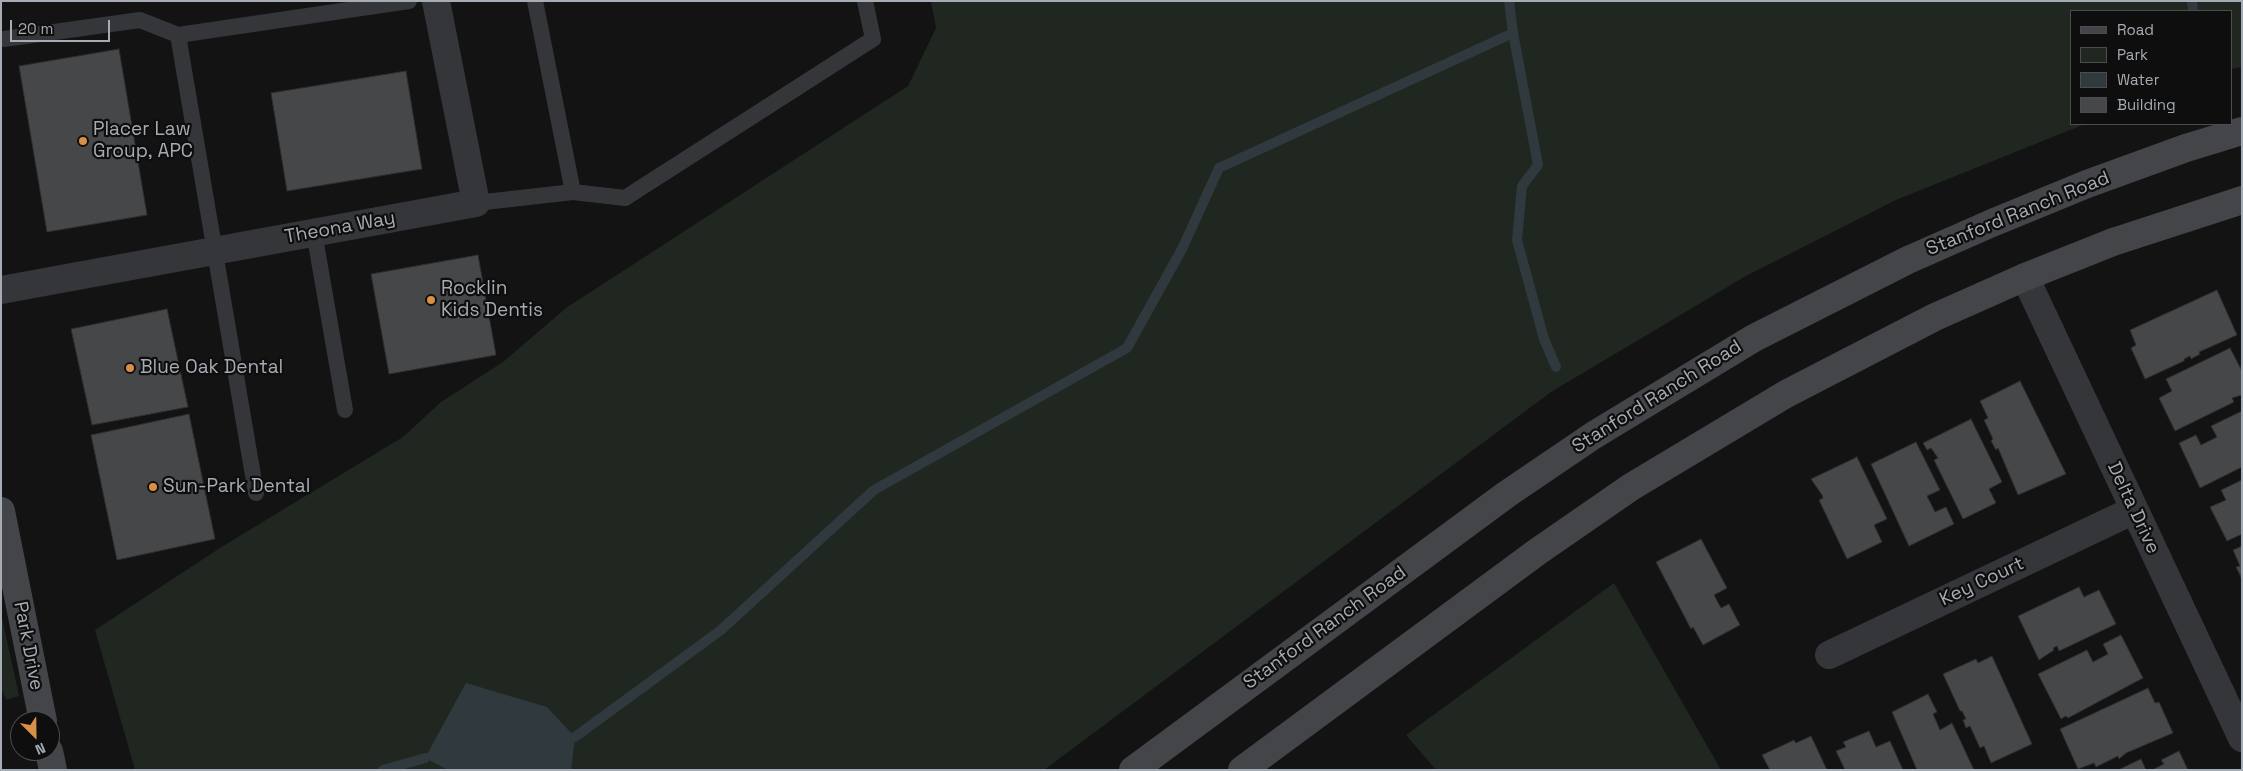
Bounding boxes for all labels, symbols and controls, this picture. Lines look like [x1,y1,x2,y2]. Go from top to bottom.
scale bar [12,10,112,42]
legend [2070,10,2233,125]
text: 20 m [18,19,53,38]
text: Road [2117,20,2154,39]
text: Park [2117,45,2148,64]
text: Water [2117,70,2159,89]
text: Building [2117,95,2176,114]
place label: Placer Law Group, APC [93,119,193,163]
marker: Placer Law Group, APC [77,135,89,147]
street label: Stanford Ranch Road [1923,167,2113,261]
street label: Theona Way [283,207,397,249]
place label: Rocklin Kids Dentis [441,278,543,322]
marker: Rocklin Kids Dentis [425,294,437,306]
street label: Stanford Ranch Road [1568,336,1746,458]
place label: Blue Oak Dental [140,357,283,379]
marker: Blue Oak Dental [124,362,136,374]
street label: Delta Drive [2102,459,2164,557]
place label: Sun-Park Dental [163,476,310,498]
marker: Sun-Park Dental [147,481,159,493]
street label: Key Court [1936,553,2028,611]
street label: Stanford Ranch Road [1239,561,1411,695]
street label: Park Drive [8,600,48,692]
north arrow [10,711,60,761]
text: N [33,739,48,759]

